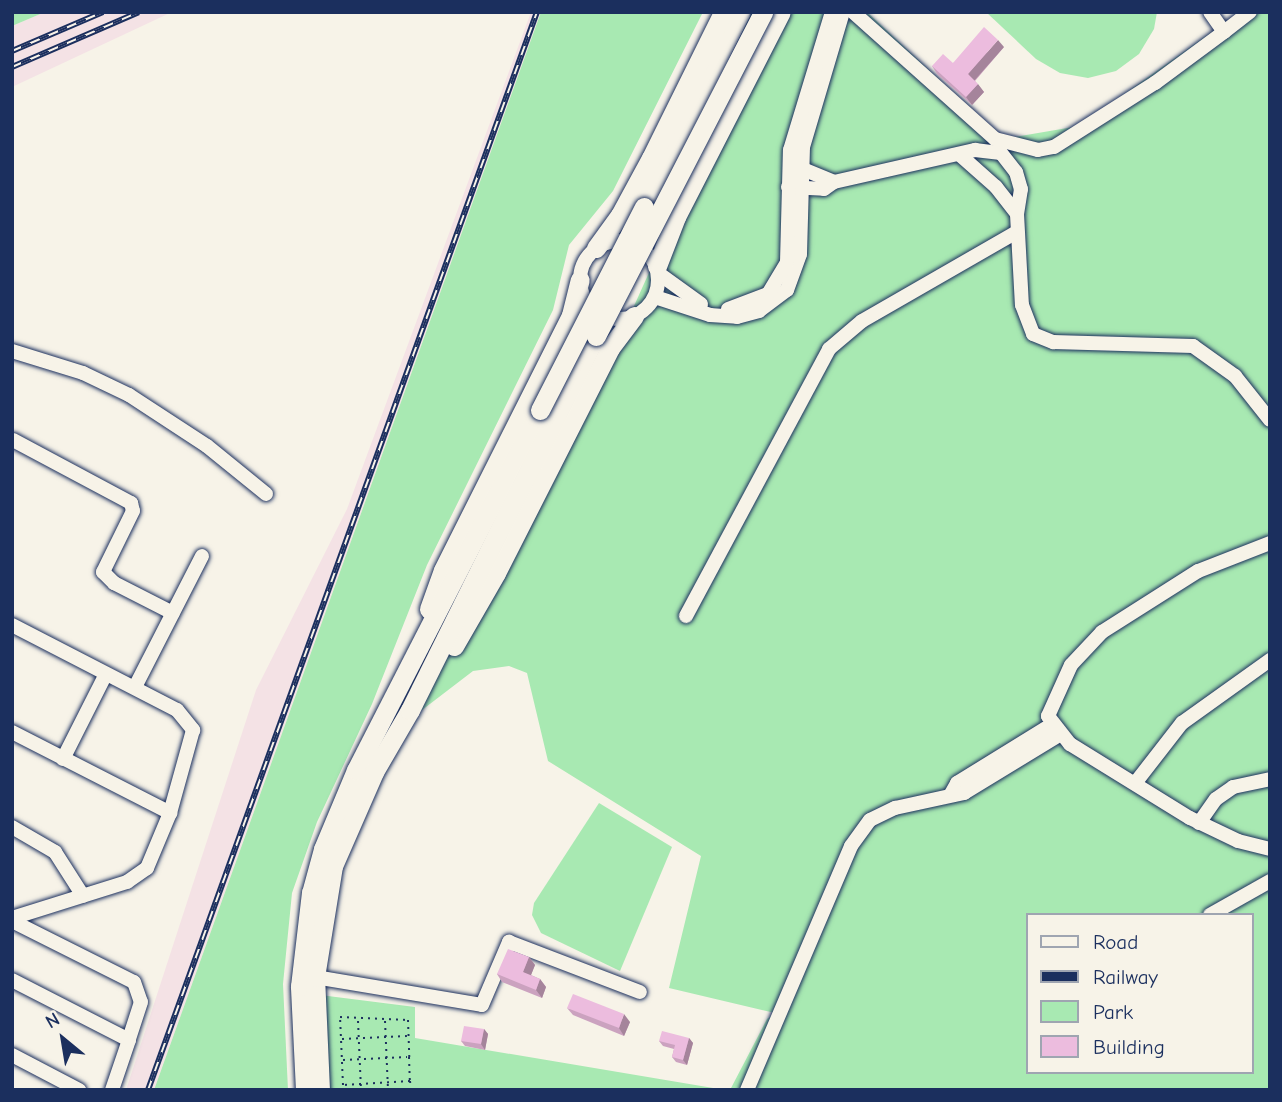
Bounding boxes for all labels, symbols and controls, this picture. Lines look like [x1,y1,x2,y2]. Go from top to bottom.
legend [1026,913,1254,1074]
text: Road [1093,930,1138,954]
text: Railway [1093,965,1158,989]
text: Park [1093,1000,1133,1024]
north arrow [28,1004,98,1074]
text: N [42,1008,63,1033]
text: Building [1093,1035,1165,1059]

